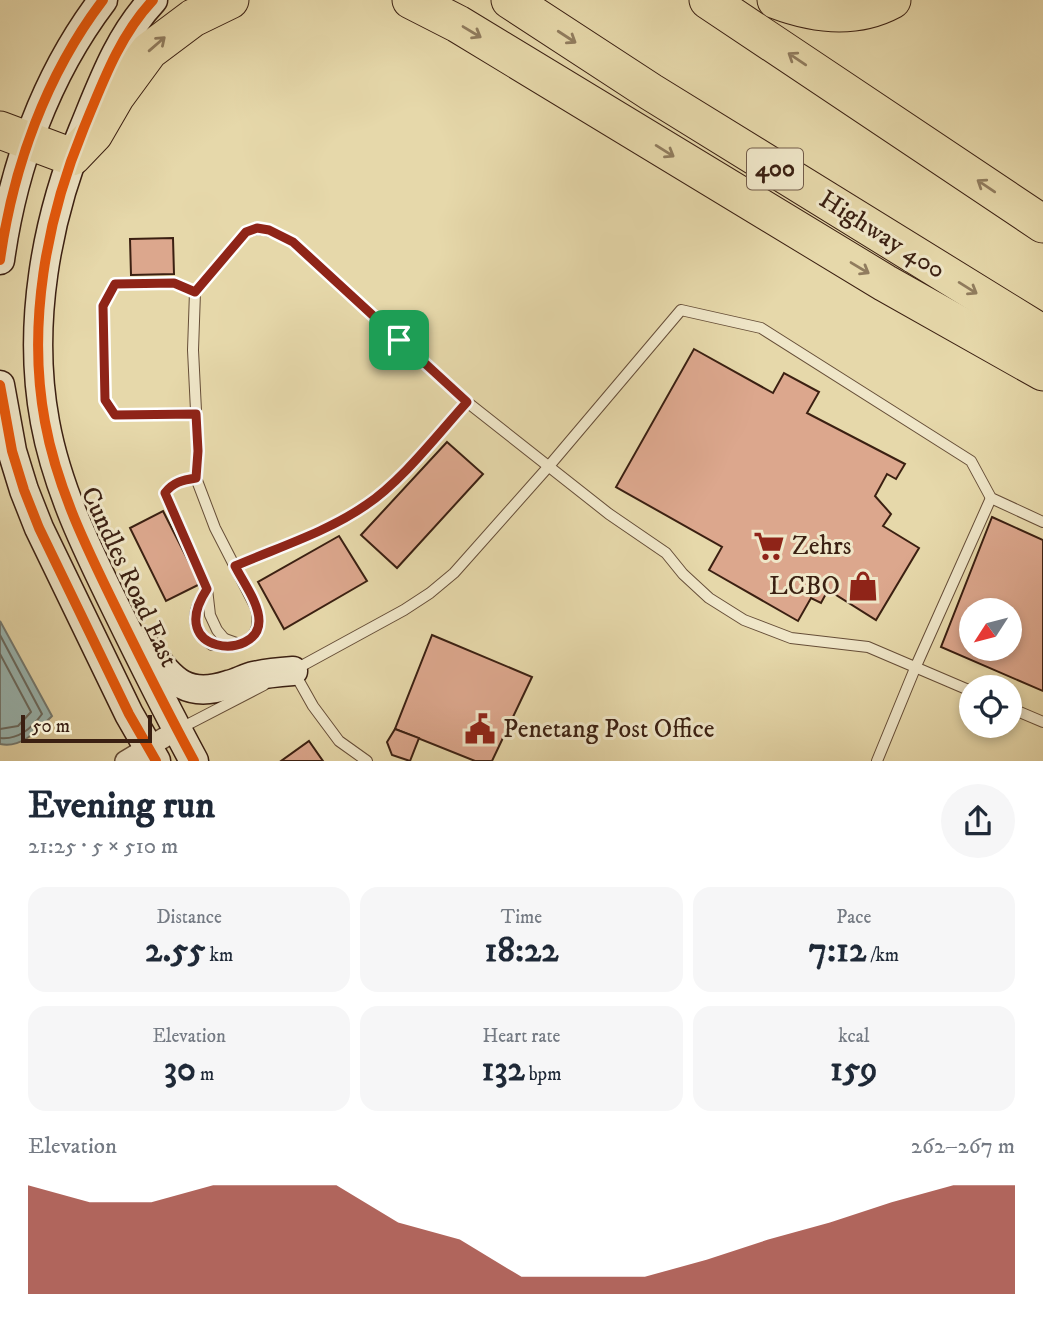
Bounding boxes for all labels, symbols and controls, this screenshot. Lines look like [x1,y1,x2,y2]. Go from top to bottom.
one-way arrow [461,25,481,39]
one-way arrow [557,30,576,45]
one-way arrow [148,36,166,52]
one-way arrow [788,52,807,67]
one-way arrow [655,144,675,158]
road number: 400 [747,148,803,190]
one-way arrow [977,179,996,193]
street label: Highway 400 [813,183,951,287]
one-way arrow [850,261,870,275]
one-way arrow [958,280,977,295]
pin [369,310,429,370]
icon: arrive [380,321,418,359]
street label: Cundles Road East [73,482,185,672]
supermarket icon: Zehrs [752,529,786,563]
place label: Zehrs [792,530,851,563]
shop icon: LCBO [846,569,880,603]
place label: LCBO [769,570,840,603]
north arrow [959,598,1022,662]
map controls [959,598,1022,738]
button: locate [959,675,1022,738]
scale bar [21,712,152,744]
public building icon: Penetang Post Office [463,712,497,746]
place label: Penetang Post Office [503,713,714,746]
text: 50 m [32,715,70,738]
text: Evening run [28,782,215,830]
button: share [941,784,1015,858]
text: 21:25 · 5 × 510 m [28,832,178,861]
text: Distance [156,906,222,929]
text: Time [501,906,542,929]
text: Pace [836,906,871,929]
text: 2.55 [145,929,205,973]
text: 18:22 [485,929,558,973]
text: 7:12 [809,929,866,973]
text: km [205,944,233,967]
text: /km [866,944,899,967]
text: Elevation [152,1025,226,1048]
text: Heart rate [483,1025,560,1048]
text: kcal [838,1025,869,1048]
text: 30 [164,1048,196,1092]
text: 132 [482,1048,525,1092]
text: 159 [830,1048,878,1092]
text: m [196,1063,214,1086]
text: bpm [525,1063,561,1086]
text: Elevation [28,1132,117,1161]
text: 262–267 m [911,1132,1015,1161]

